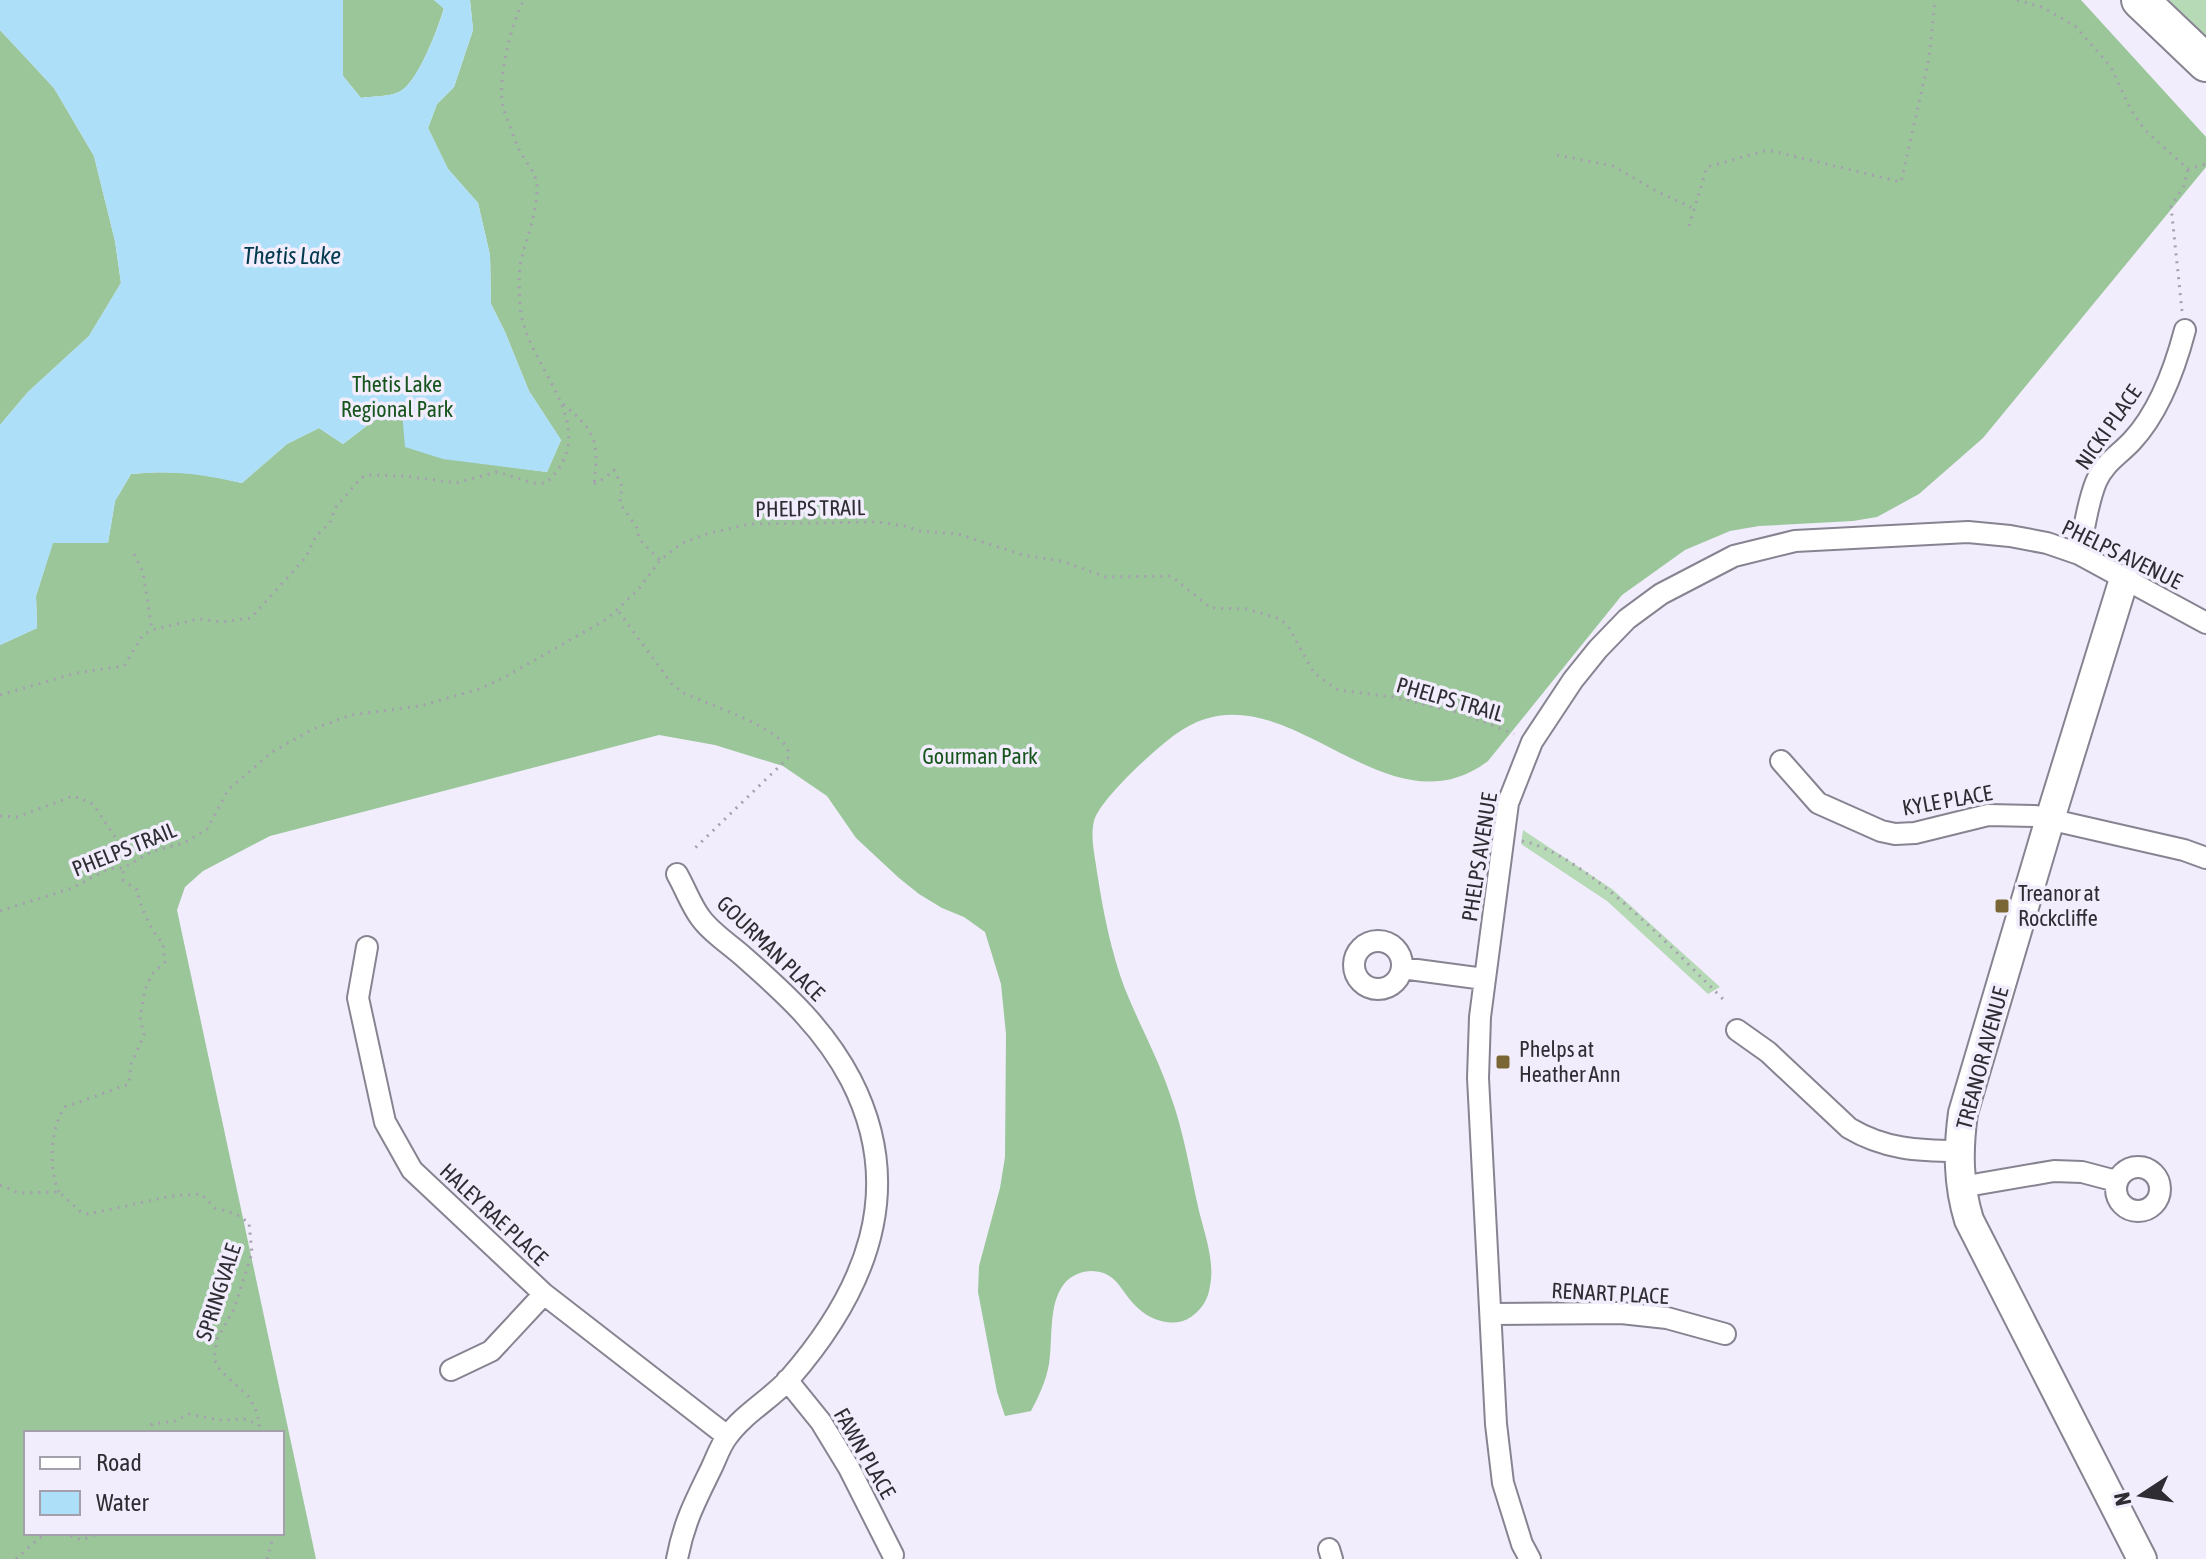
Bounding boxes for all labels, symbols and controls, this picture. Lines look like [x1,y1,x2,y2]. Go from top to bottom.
water label: Thetis Lake [243,242,341,269]
park label: Thetis Lake Regional Park [341,371,453,422]
street label: NICKI PLACE [2069,379,2147,474]
street label: PHELPS TRAIL [755,494,866,522]
street label: PHELPS AVENUE [2058,514,2187,595]
street label: PHELPS TRAIL [1394,671,1507,727]
park label: Gourman Park [922,743,1038,769]
street label: KYLE PLACE [1900,779,1995,821]
street label: PHELPS AVENUE [1456,790,1502,923]
street label: PHELPS TRAIL [68,816,180,882]
place label: Treanor at Rockcliffe [2018,880,2100,931]
street label: GOURMAN PLACE [712,890,831,1006]
marker: Treanor at Rockcliffe [1993,897,2011,915]
street label: TREANOR AVENUE [1950,983,2014,1132]
place label: Phelps at Heather Ann [1519,1036,1621,1087]
marker: Phelps at Heather Ann [1494,1053,1512,1071]
street label: HALEY RAE PLACE [435,1158,554,1271]
street label: SPRINGVALE [190,1240,246,1344]
street label: RENART PLACE [1551,1277,1670,1309]
street label: FAWN PLACE [829,1403,902,1503]
legend [24,1431,284,1535]
text: Road [96,1449,142,1476]
north arrow [2102,1455,2182,1535]
text: Water [96,1489,149,1516]
text: N [2108,1490,2137,1508]

